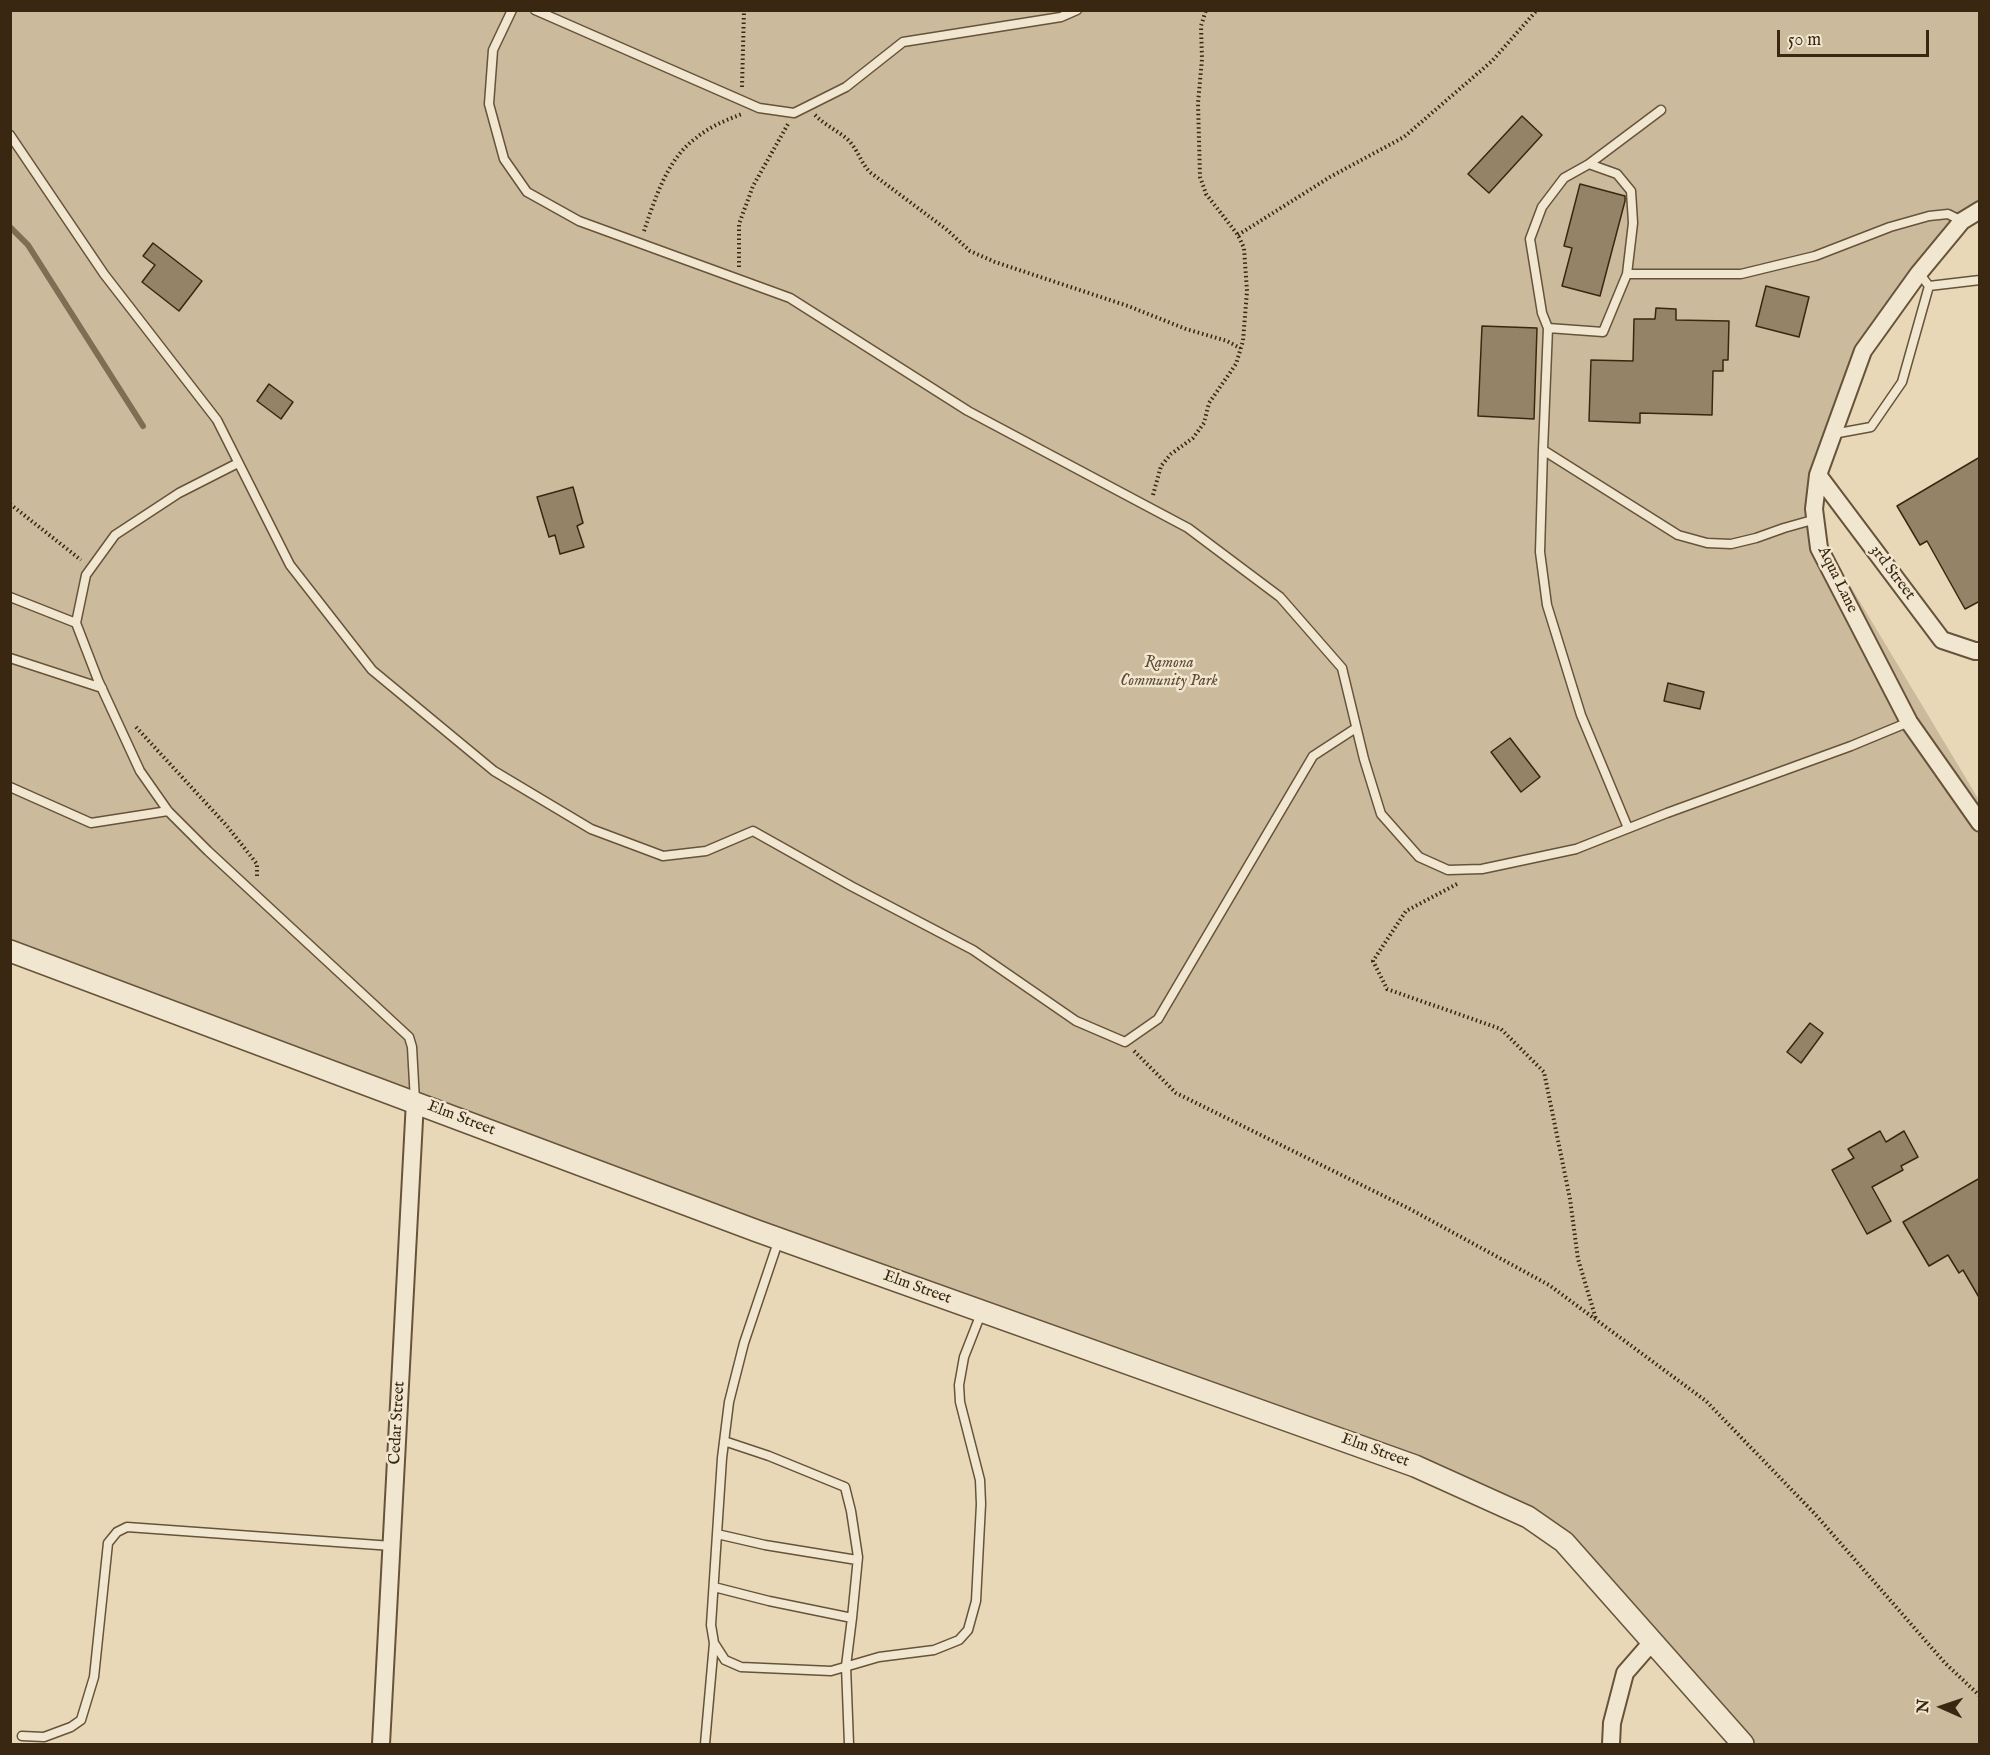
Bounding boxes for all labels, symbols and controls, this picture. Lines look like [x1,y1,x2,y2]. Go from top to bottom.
scale bar [1780,18,1932,56]
text: 50 m [1788,29,1821,52]
street label: 3rd Street [1865,542,1919,604]
street label: Aqua Lane [1813,544,1861,616]
park label: Ramona Community Park [1120,654,1218,692]
street label: Elm Street [424,1097,498,1141]
street label: Elm Street [880,1267,954,1309]
street label: Cedar Street [386,1381,410,1465]
street label: Elm Street [1338,1430,1412,1472]
north arrow [1912,1677,1972,1737]
text: N [1914,1699,1934,1713]

